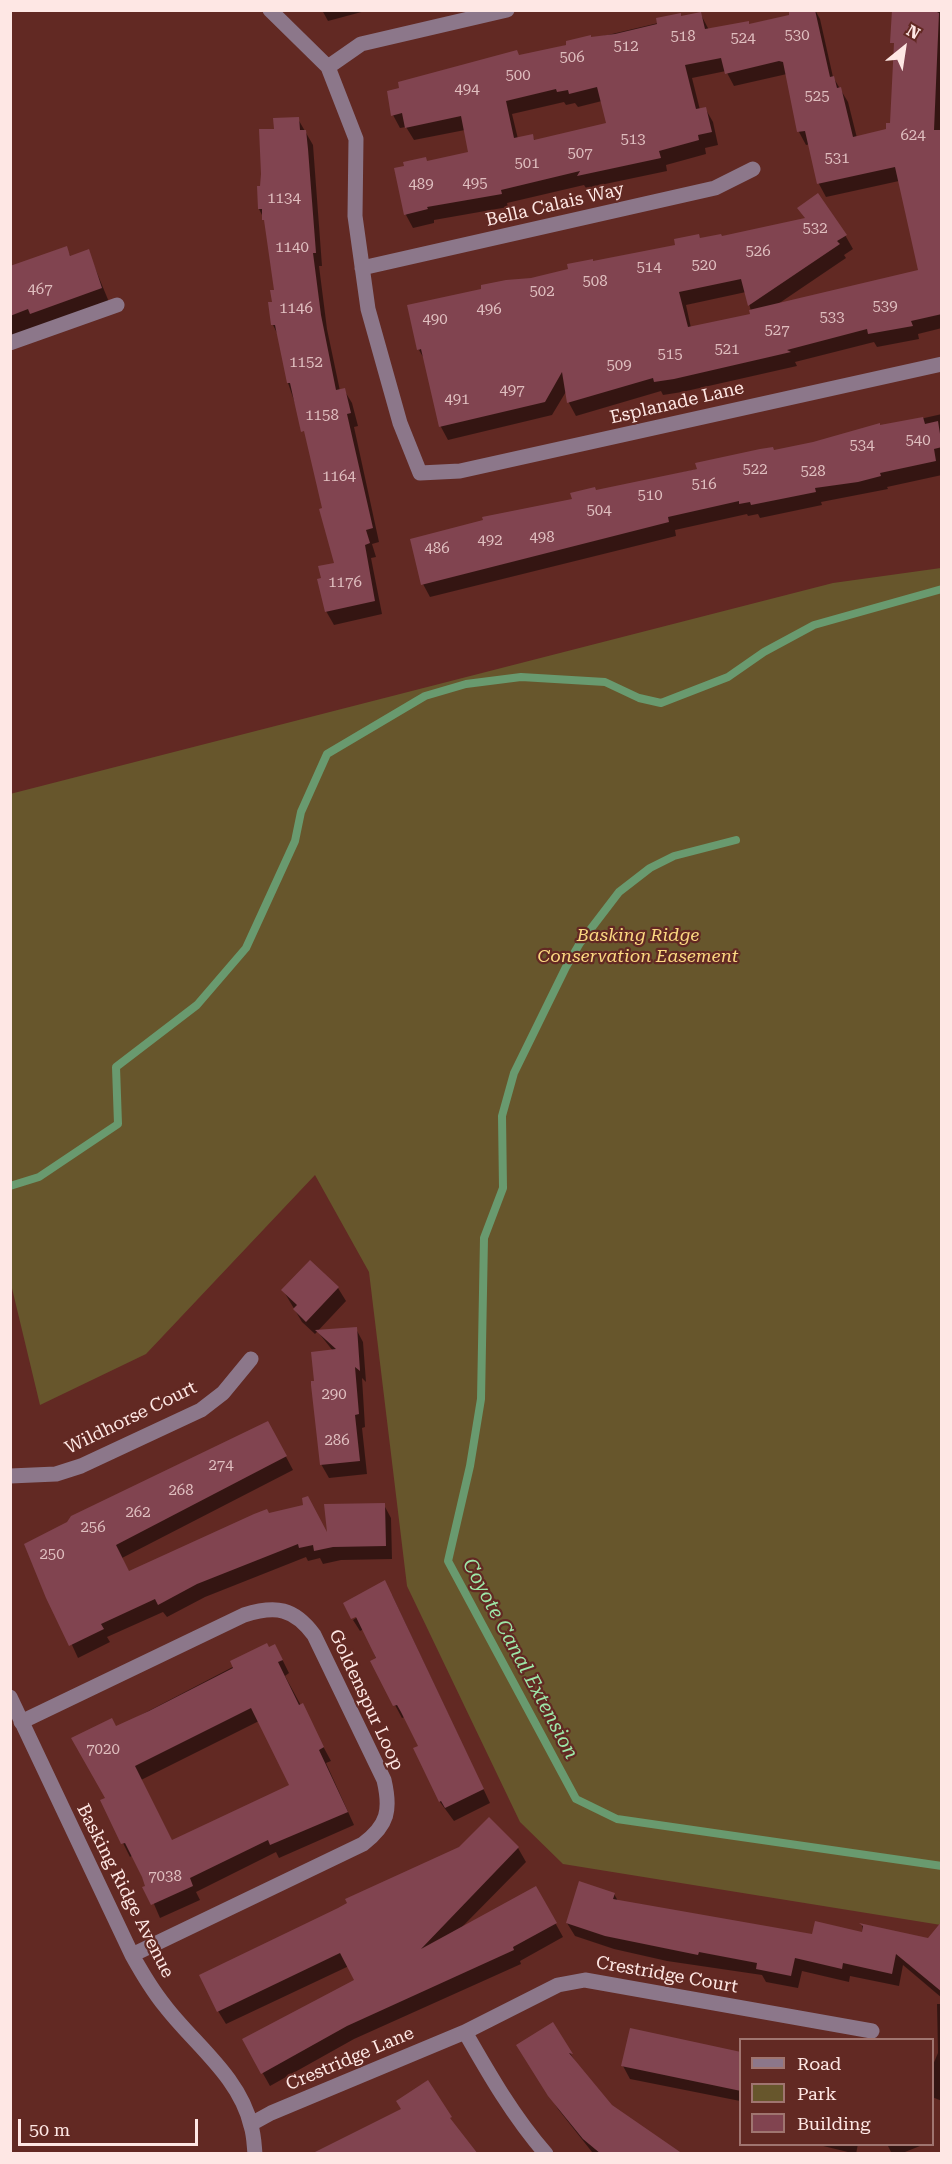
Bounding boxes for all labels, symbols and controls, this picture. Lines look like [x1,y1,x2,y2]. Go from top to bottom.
north arrow [874,18,934,78]
text: N [903,21,923,43]
house number: 530 [784,27,810,45]
house number: 518 [670,28,696,46]
house number: 524 [730,30,756,48]
house number: 512 [613,38,639,56]
house number: 506 [559,49,585,67]
house number: 500 [505,67,531,85]
house number: 494 [454,81,480,99]
house number: 525 [804,88,830,106]
house number: 624 [900,127,926,145]
house number: 513 [620,131,646,149]
house number: 507 [567,145,593,163]
house number: 531 [824,150,850,168]
house number: 501 [514,155,540,173]
house number: 495 [462,175,488,193]
house number: 489 [408,176,434,194]
street label: Bella Calais Way [484,179,626,231]
house number: 1134 [267,190,301,208]
house number: 532 [802,220,828,238]
house number: 1140 [275,239,309,257]
house number: 526 [745,243,771,261]
house number: 520 [691,257,717,275]
house number: 514 [636,259,662,277]
house number: 508 [582,273,608,291]
house number: 467 [27,281,53,299]
house number: 502 [529,283,555,301]
house number: 539 [872,298,898,316]
house number: 1146 [279,300,313,318]
house number: 496 [476,301,502,319]
house number: 533 [819,309,845,327]
house number: 490 [422,311,448,329]
house number: 527 [764,322,790,340]
house number: 521 [714,341,740,359]
house number: 515 [657,346,683,364]
house number: 1152 [289,354,323,372]
house number: 509 [606,357,632,375]
street label: Esplanade Lane [608,377,746,429]
house number: 497 [499,382,525,400]
house number: 491 [444,391,470,409]
house number: 1158 [305,407,339,425]
house number: 540 [905,432,931,450]
house number: 534 [849,437,875,455]
house number: 522 [742,461,768,479]
house number: 528 [800,463,826,481]
house number: 1164 [322,468,356,486]
house number: 516 [691,476,717,494]
house number: 510 [637,487,663,505]
house number: 504 [586,502,612,520]
house number: 498 [529,529,555,547]
house number: 492 [477,532,503,550]
house number: 486 [424,540,450,558]
house number: 1176 [328,574,362,592]
park label: Basking Ridge Conservation Easement [537,925,739,968]
street label: Wildhorse Court [62,1377,200,1459]
house number: 290 [321,1386,347,1404]
house number: 286 [324,1432,350,1450]
house number: 274 [208,1457,234,1475]
house number: 268 [168,1482,194,1500]
house number: 262 [125,1504,151,1522]
house number: 256 [80,1519,106,1537]
house number: 250 [39,1546,65,1564]
water label: Coyote Canal Extension [457,1555,583,1763]
street label: Goldenspur Loop [324,1626,408,1774]
house number: 7020 [86,1741,120,1759]
street label: Basking Ridge Avenue [72,1800,178,1982]
house number: 7038 [148,1868,182,1886]
street label: Crestridge Court [594,1952,740,1998]
street label: Crestridge Lane [283,2022,417,2096]
legend [739,2038,934,2146]
text: Road [797,2053,841,2074]
text: Park [797,2083,837,2104]
scale bar [21,2107,201,2145]
text: Building [797,2113,871,2134]
text: 50 m [29,2119,70,2140]

